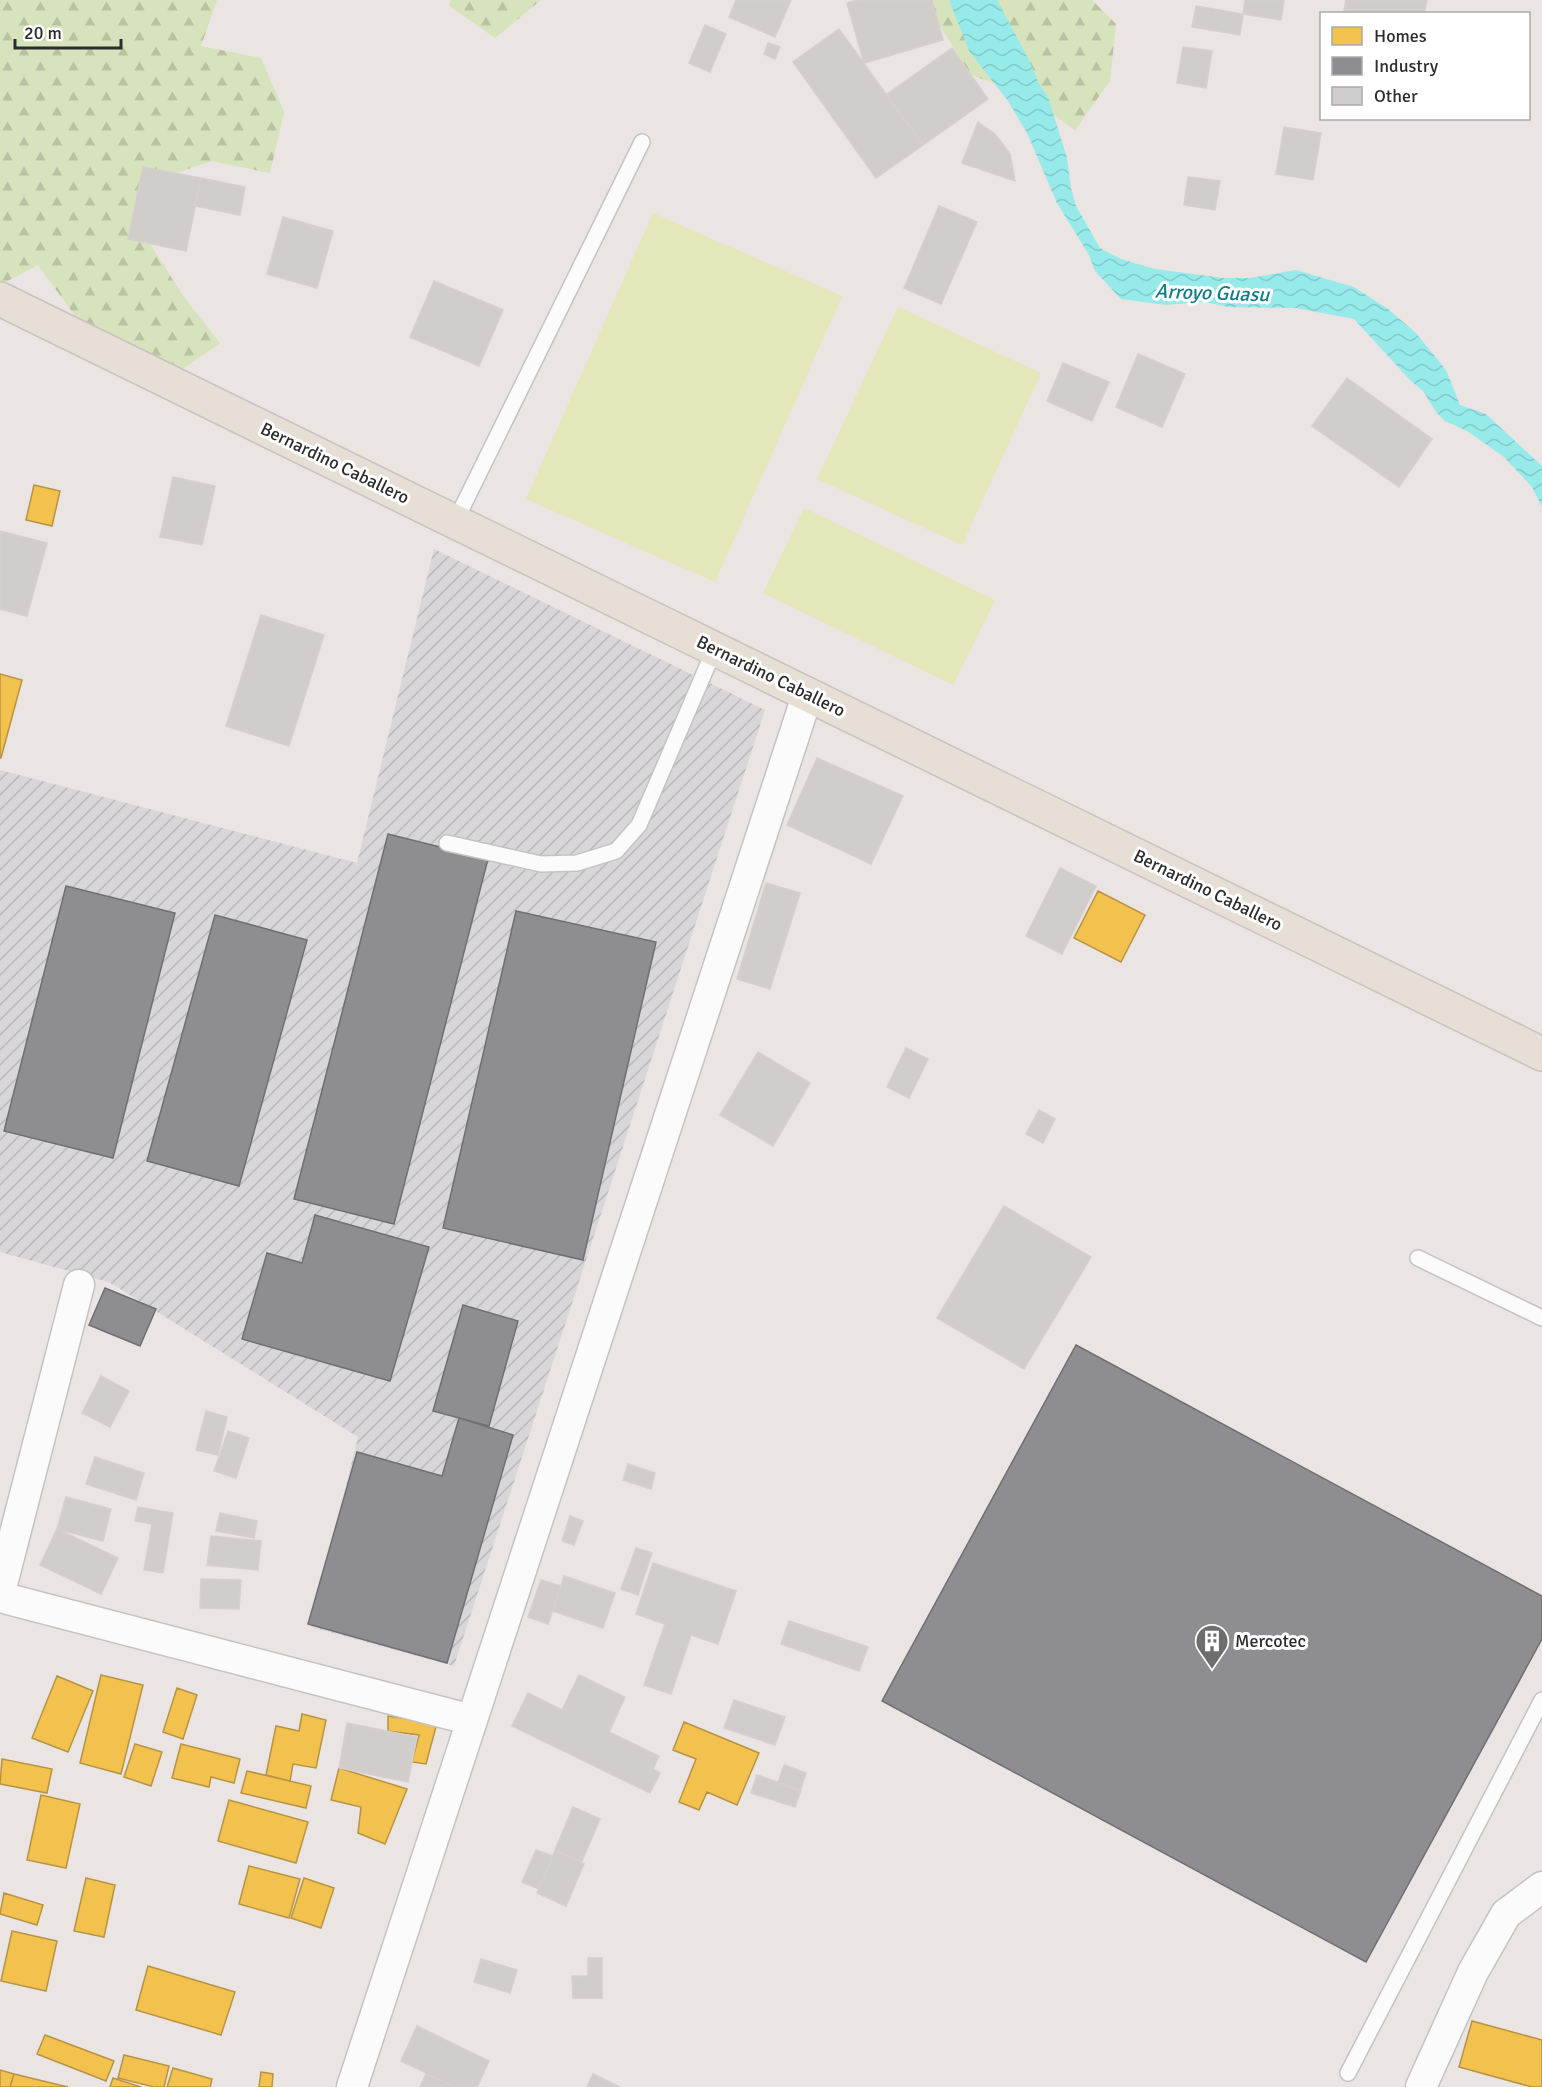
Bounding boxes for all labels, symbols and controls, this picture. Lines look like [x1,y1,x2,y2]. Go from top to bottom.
scale bar [15,12,122,50]
legend [1320,12,1530,120]
text: 20 m [24,22,62,44]
text: Homes [1374,25,1427,47]
text: Industry [1374,55,1439,77]
text: Other [1374,85,1418,107]
water label: Arroyo Guasu [1154,279,1271,308]
street label: Bernardino Caballero [257,417,413,509]
street label: Bernardino Caballero [693,630,849,722]
street label: Bernardino Caballero [1130,844,1286,936]
building icon: Mercotec [1194,1623,1230,1670]
place label: Mercotec [1235,1630,1306,1652]

